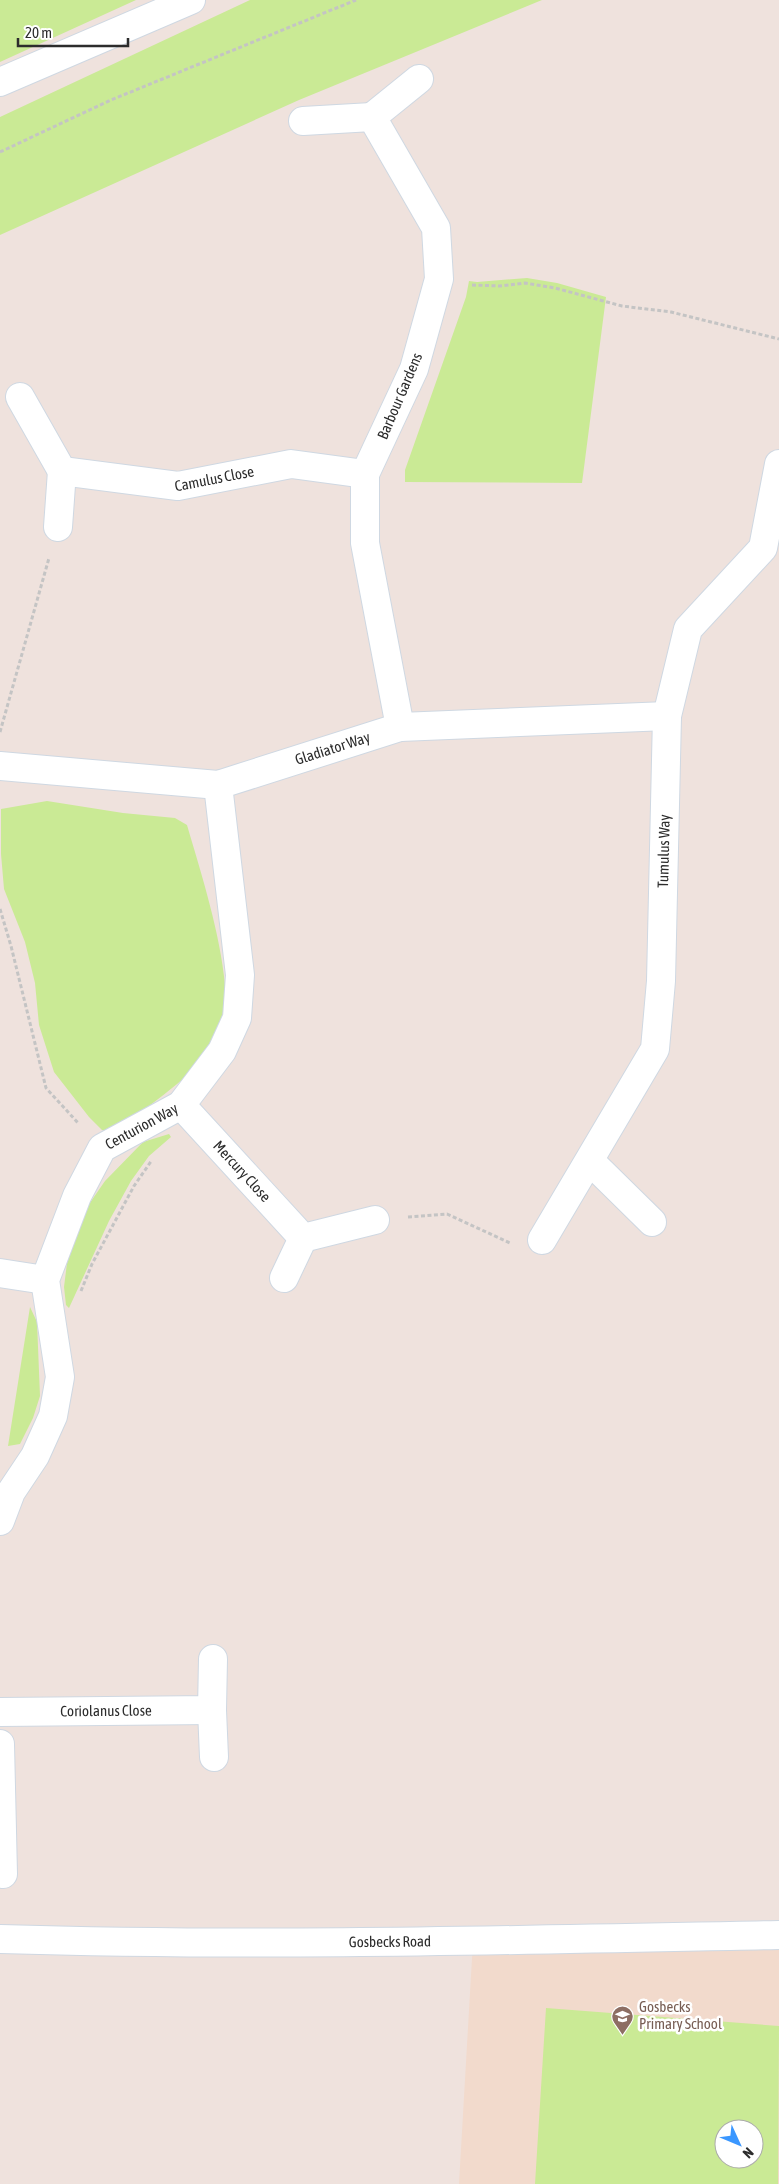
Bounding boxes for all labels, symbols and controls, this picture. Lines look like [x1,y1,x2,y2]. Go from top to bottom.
scale bar [18,15,128,47]
text: 20 m [25,24,52,41]
street label: Barbour Gardens [374,350,425,442]
street label: Camulus Close [173,462,255,494]
street label: Gladiator Way [293,728,372,768]
street label: Tumulus Way [654,814,673,888]
street label: Centurion Way [102,1099,181,1153]
street label: Mercury Close [210,1137,274,1205]
street label: Coriolanus Close [60,1702,152,1719]
street label: Gosbecks Road [349,1932,431,1950]
place label: Gosbecks Primary School [639,1998,722,2032]
school or university icon: Gosbecks Primary School [611,2004,635,2035]
north arrow [714,2119,764,2169]
text: N [740,2145,757,2162]

